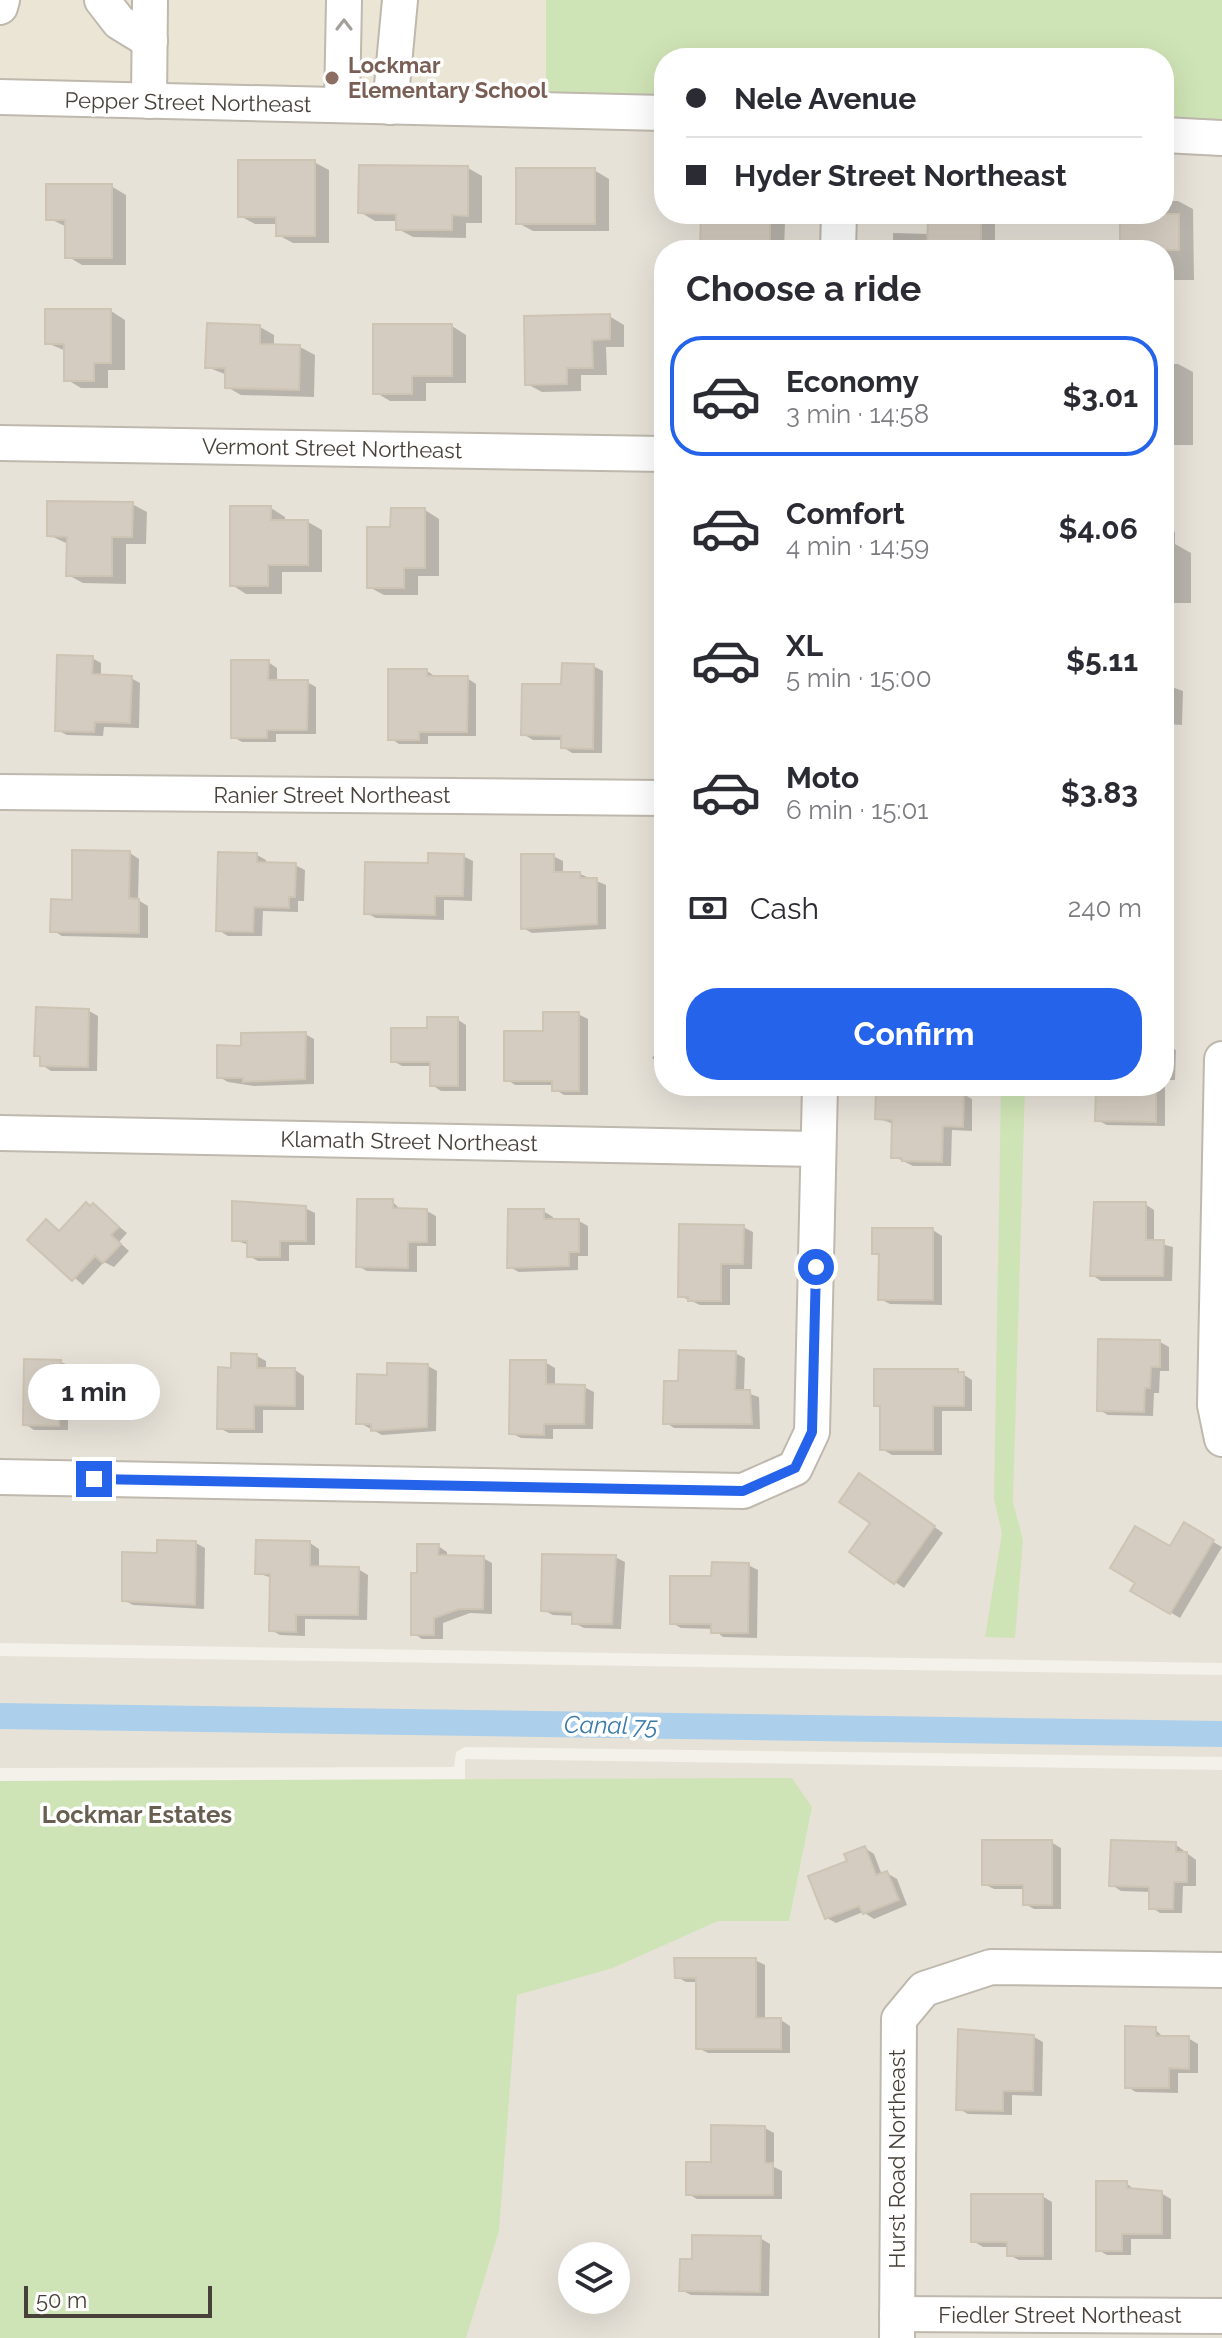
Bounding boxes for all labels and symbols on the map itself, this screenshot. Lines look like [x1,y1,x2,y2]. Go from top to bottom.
one-way arrow [335,18,353,31]
place label: Lockmar Elementary School [348,52,549,103]
marker: Lockmar Elementary School [323,69,341,87]
street label: Pepper Street Northeast [65,87,312,117]
street label: Vermont Street Northeast [202,433,463,463]
street label: Ranier Street Northeast [214,782,451,808]
street label: Klamath Street Northeast [280,1126,539,1156]
route start [798,1249,834,1285]
callout: 1 min [28,1363,160,1419]
route end [76,1461,112,1497]
water label: Canal 75 [564,1710,659,1740]
district label: Lockmar Estates [42,1800,232,1829]
street label: Hurst Road Northeast [884,2049,910,2269]
scale bar [24,2282,212,2318]
street label: Fiedler Street Northeast [938,2302,1182,2328]

